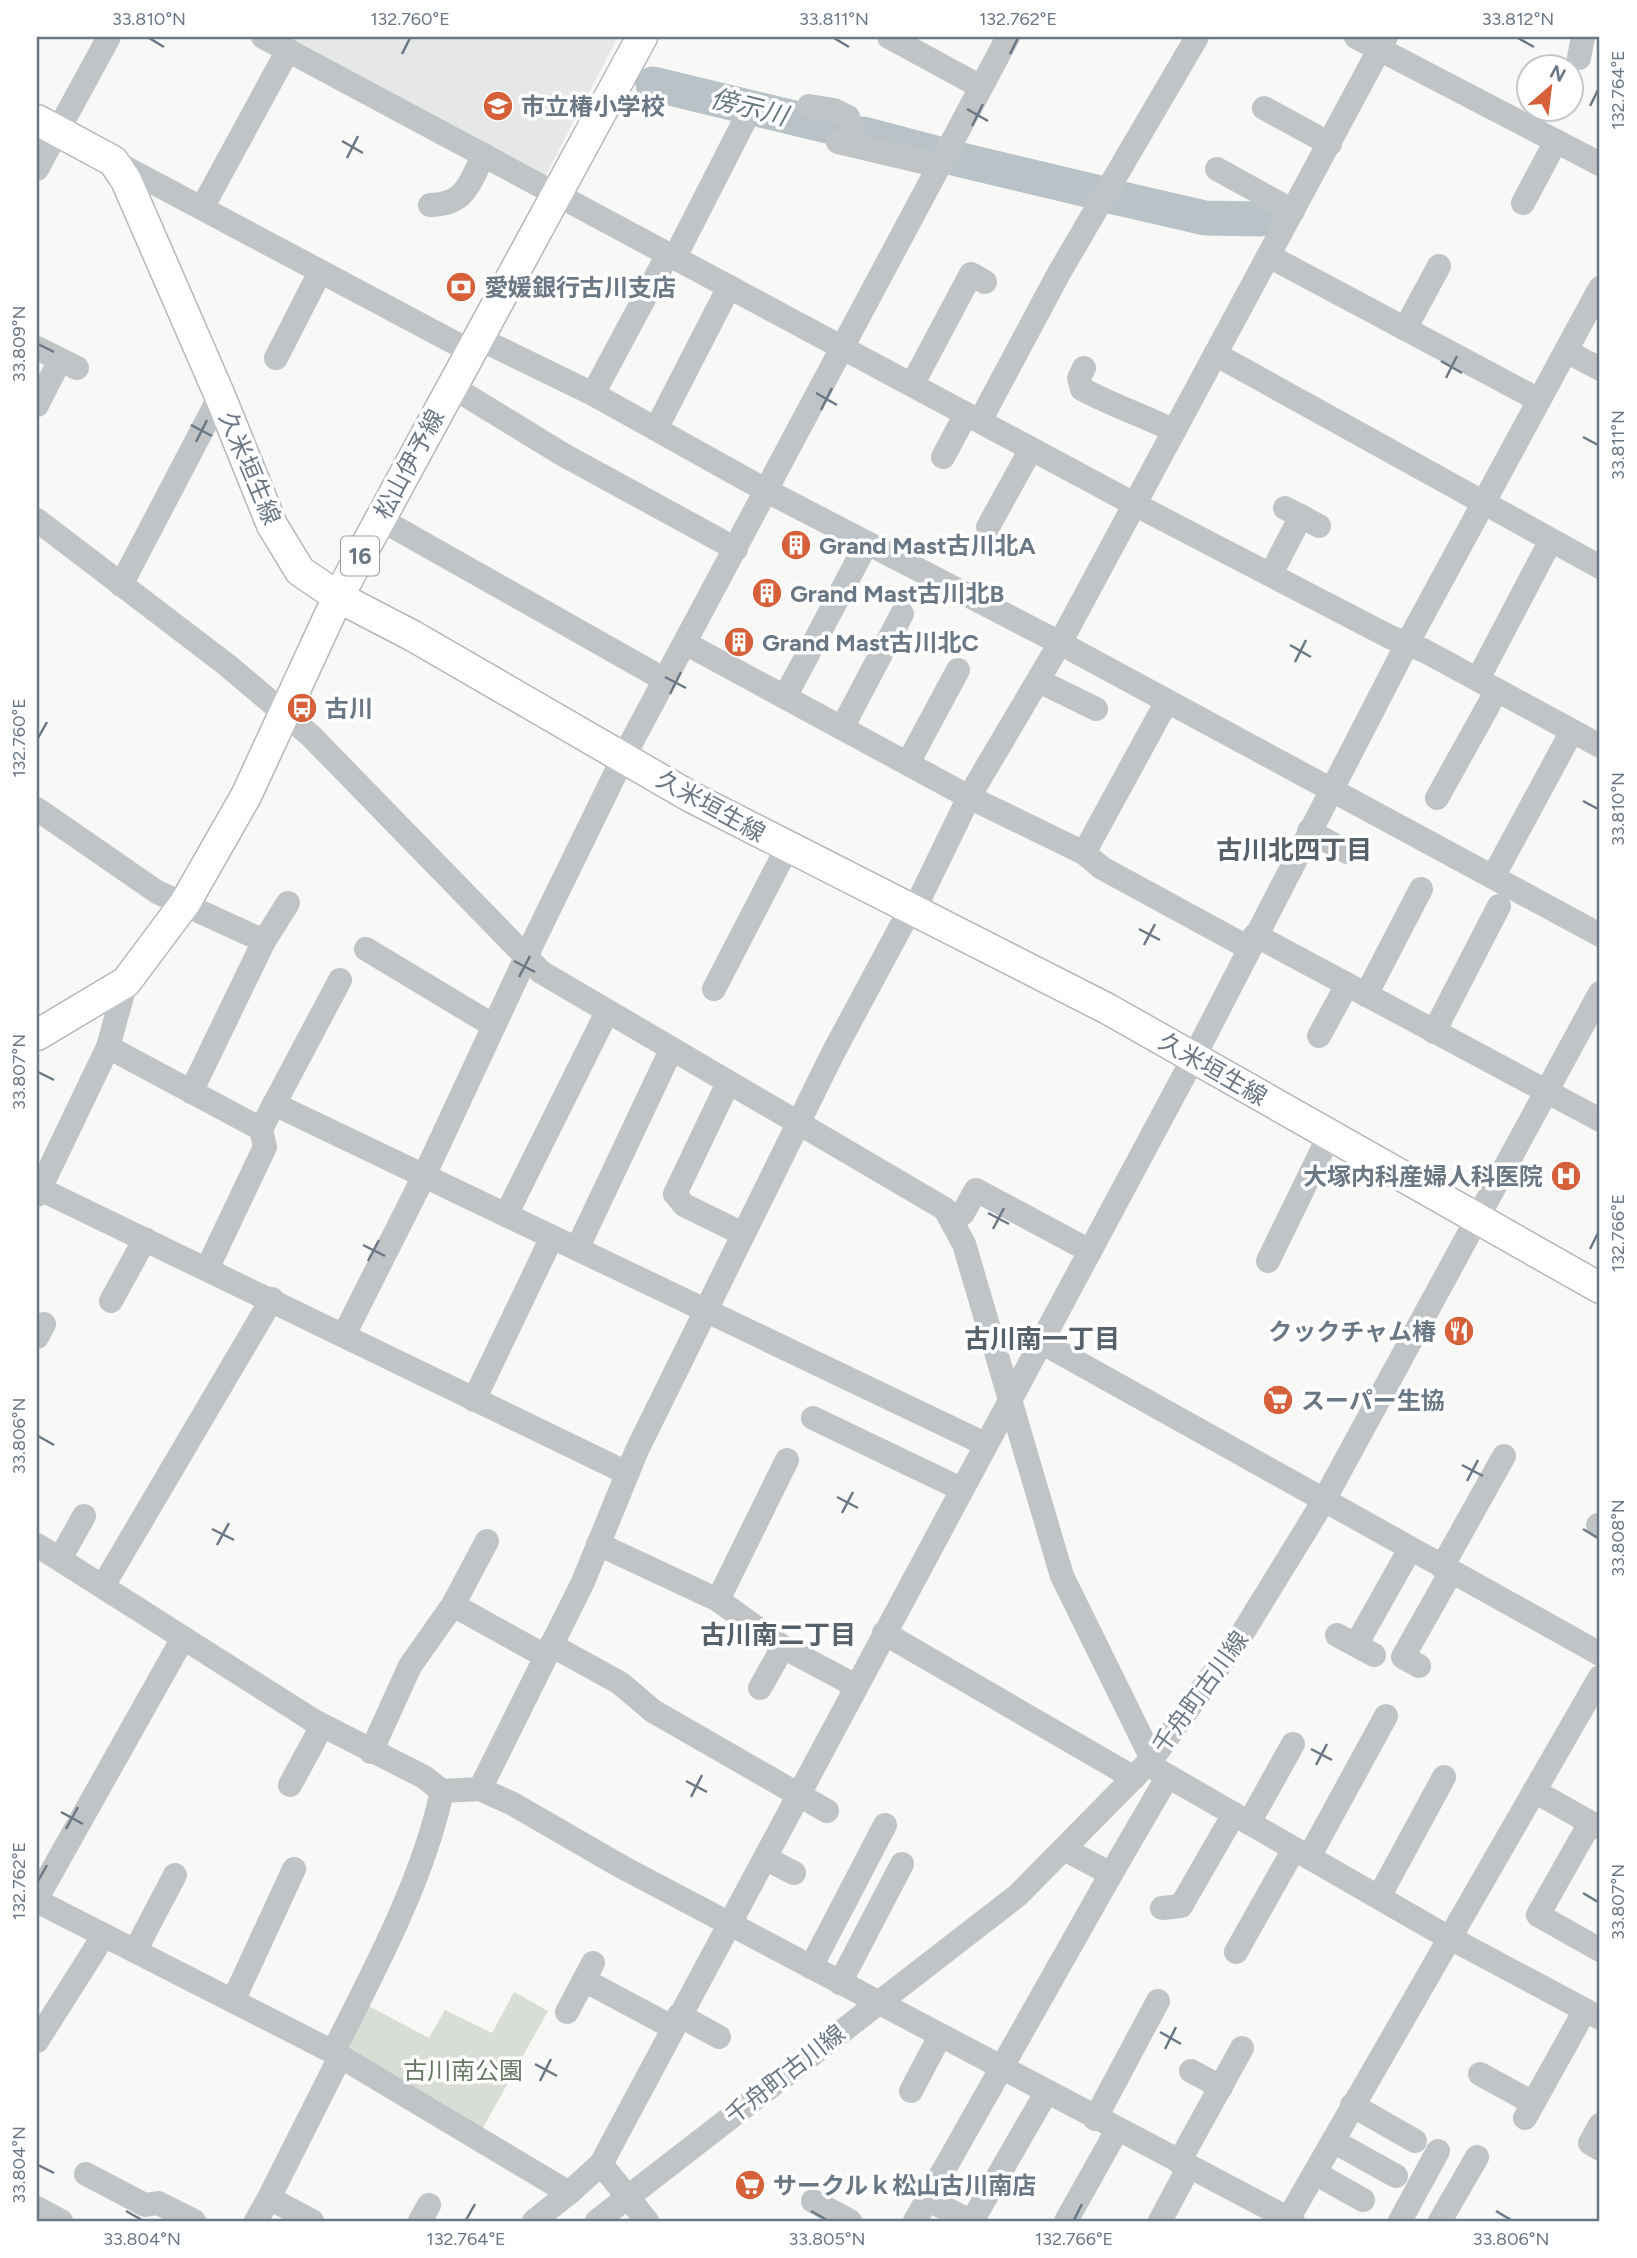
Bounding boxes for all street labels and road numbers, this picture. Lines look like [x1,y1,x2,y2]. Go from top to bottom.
street label: 松山伊予線 [368,404,450,524]
street label: 久米垣生線 [213,407,287,529]
road number: 16 [341,536,379,576]
street label: 久米垣生線 [651,764,771,848]
street label: 久米垣生線 [1154,1026,1272,1112]
street label: 千舟町古川線 [1146,1625,1254,1759]
street label: 千舟町古川線 [719,2018,851,2130]

